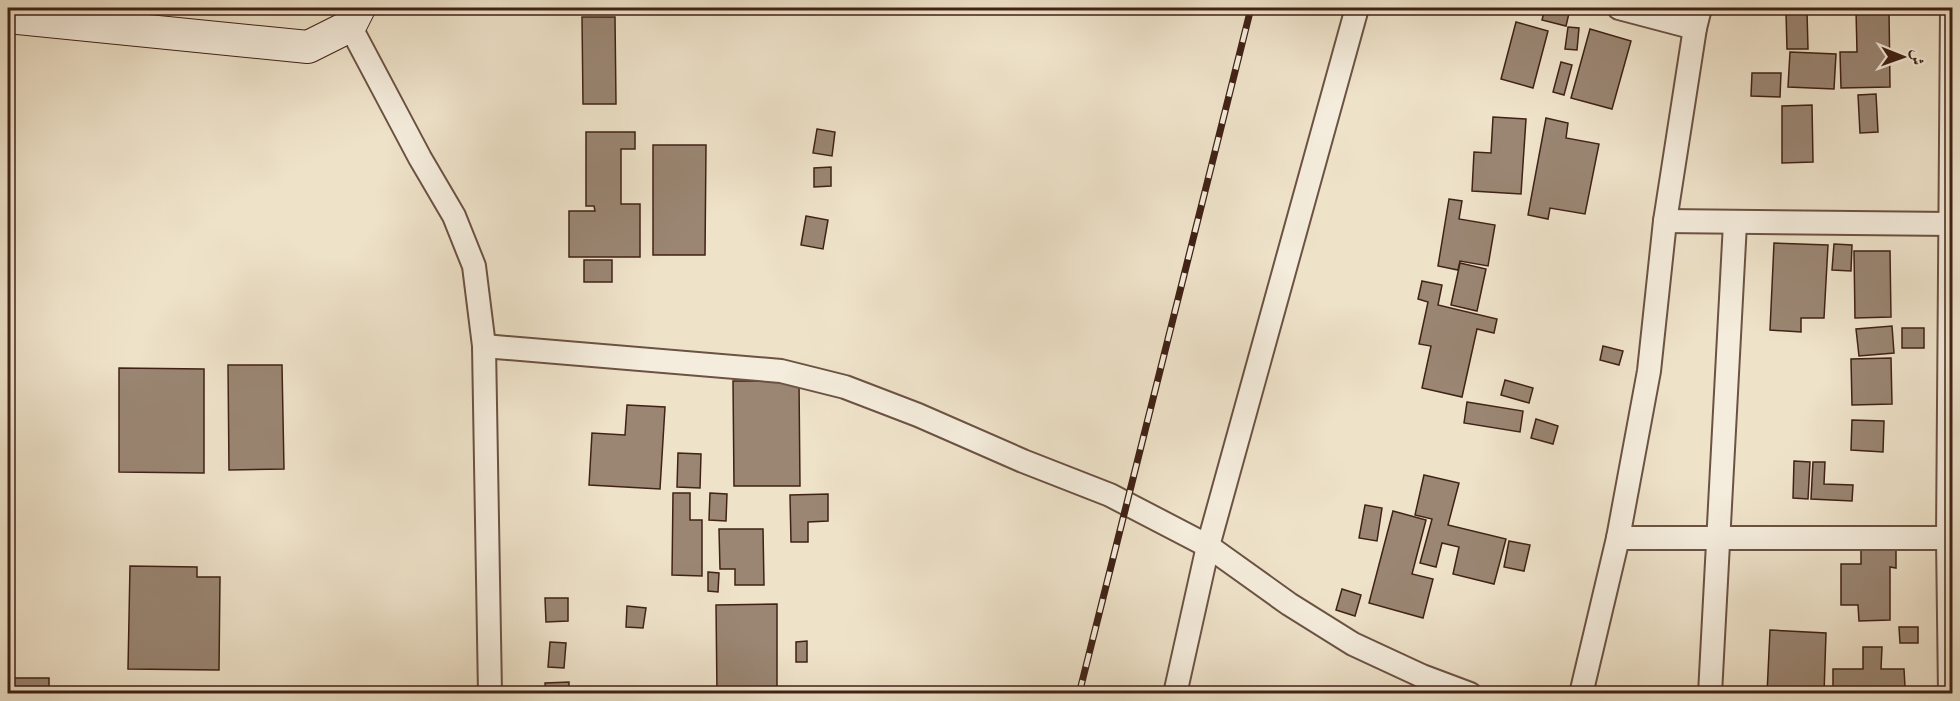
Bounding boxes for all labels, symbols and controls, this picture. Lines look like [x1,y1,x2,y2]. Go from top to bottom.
north arrow [1873,27,1933,87]
text: ش [1908,49,1927,65]

